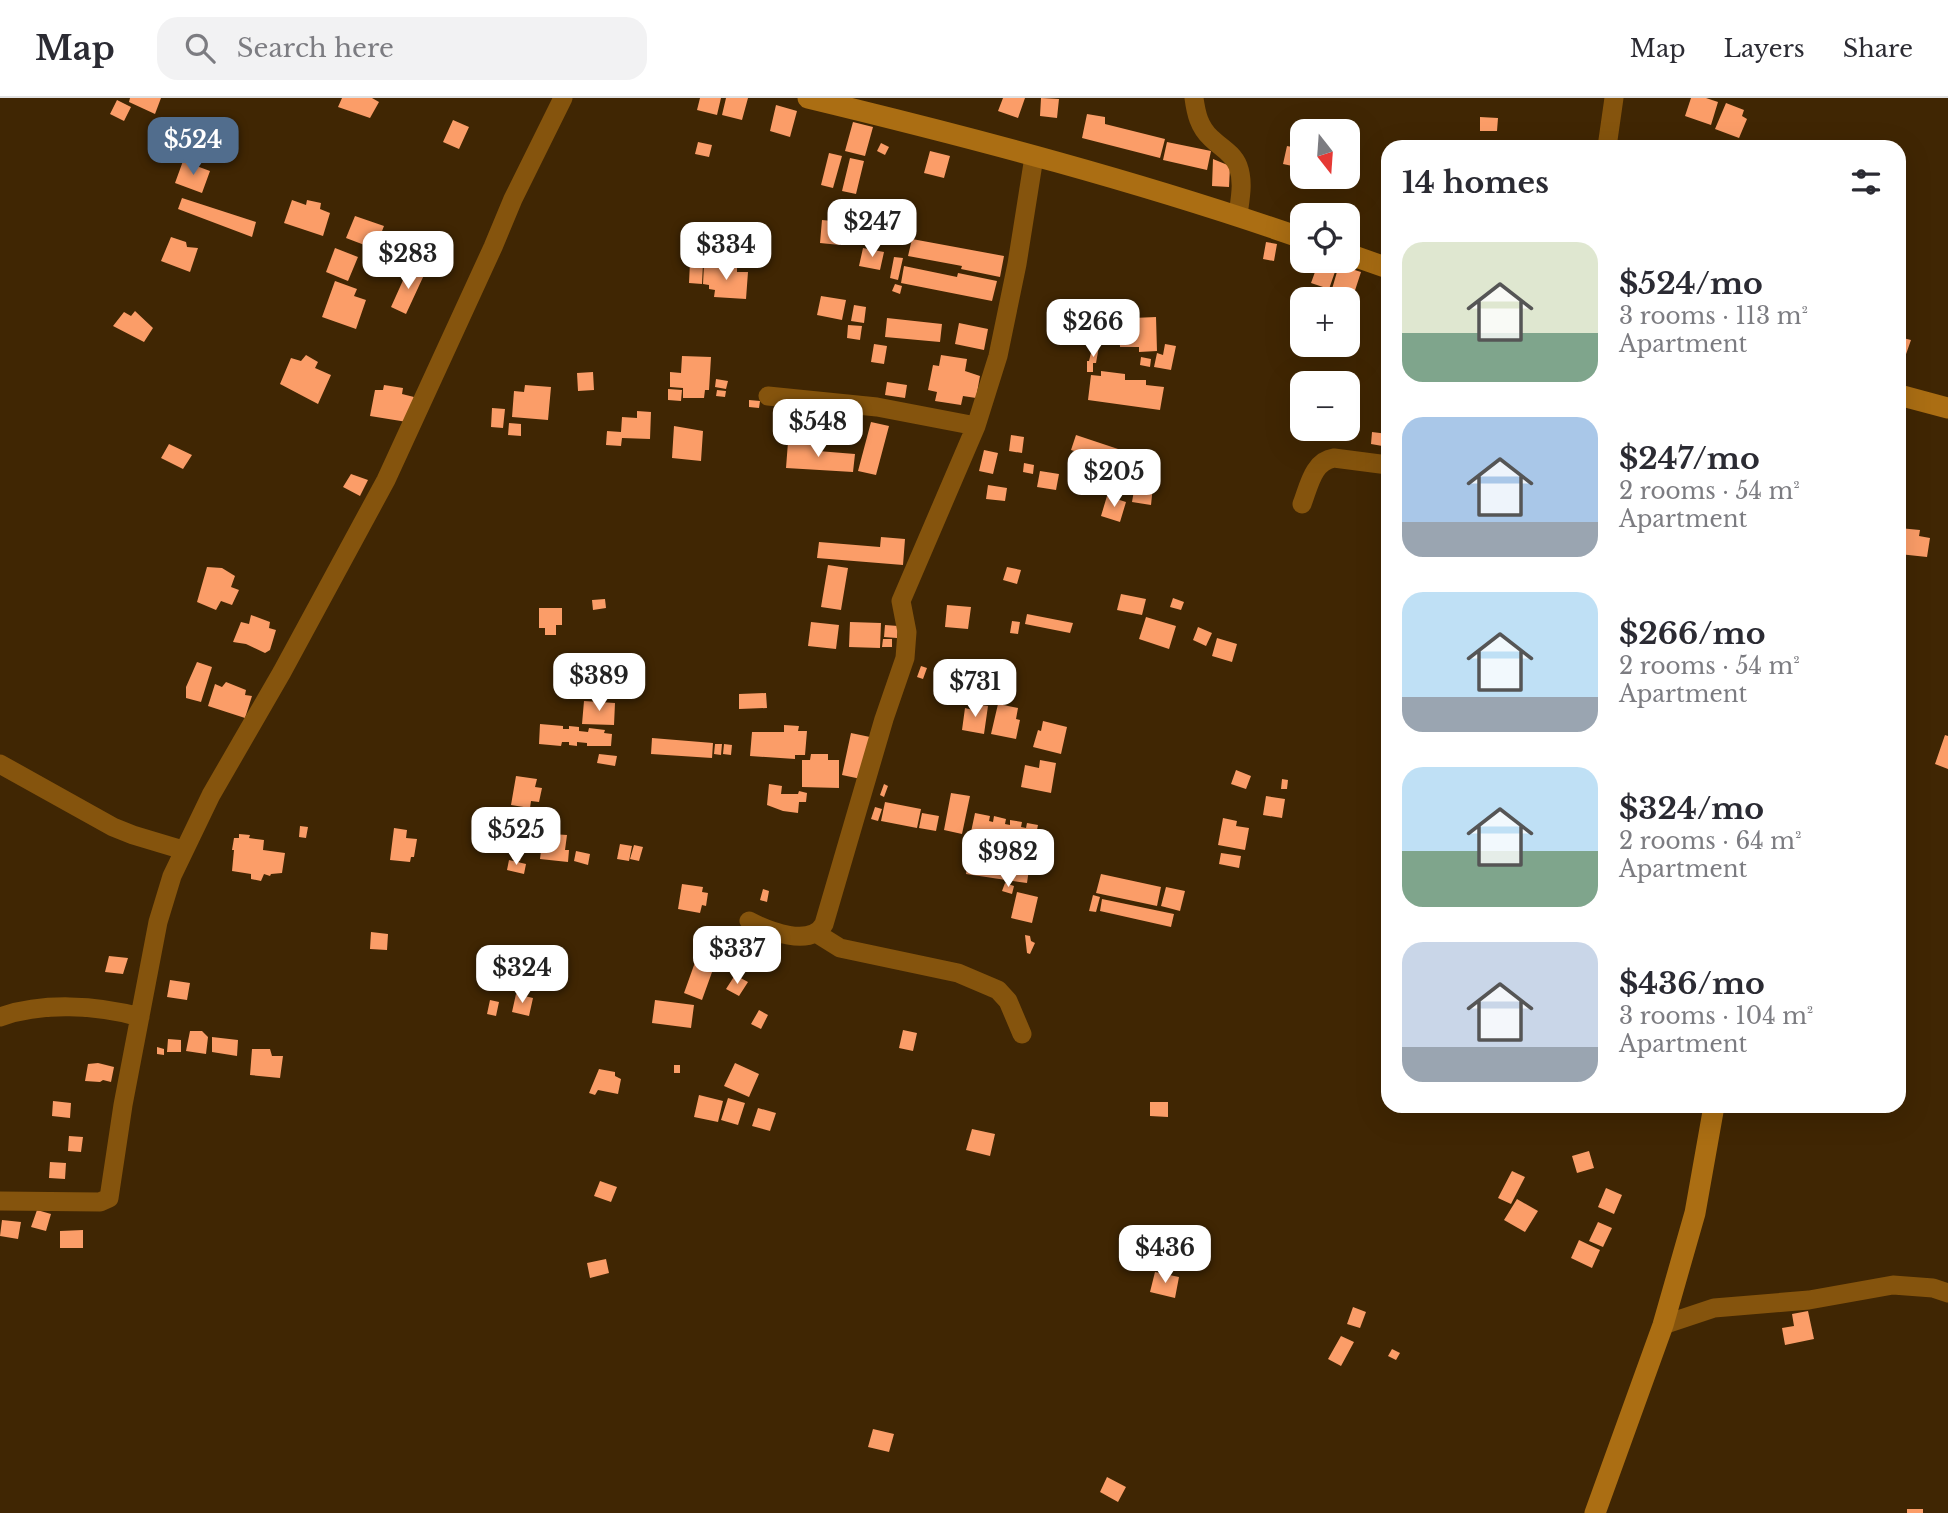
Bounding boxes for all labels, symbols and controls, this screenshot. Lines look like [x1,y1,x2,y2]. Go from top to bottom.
search box [157,17,647,80]
text: Map [35,28,115,69]
icon: search [181,29,219,67]
text: Search here [237,32,394,64]
text: Map [1630,34,1686,63]
text: Layers [1724,34,1805,63]
text: Share [1843,34,1913,63]
pin: $524 [152,118,234,177]
north arrow [1290,119,1360,189]
map controls [1290,119,1360,441]
text: $524 [164,126,222,154]
icon: filters [1847,163,1885,201]
text: 14 homes [1402,164,1549,201]
pin: $247 [831,200,913,259]
button: locate [1290,203,1360,273]
text: $247 [844,208,900,236]
pin: $334 [685,222,767,282]
text: $334 [696,231,756,259]
pin: $283 [367,232,449,291]
text: $283 [378,240,438,268]
text: $524/mo [1619,265,1763,302]
icon: home [1458,270,1542,354]
button: + [1290,287,1360,357]
pin: $266 [1052,300,1134,359]
text: 3 rooms · 113 m² [1619,302,1808,330]
text: $266 [1063,308,1123,336]
text: Apartment [1619,330,1747,358]
button: − [1290,371,1360,441]
pin: $548 [777,400,859,459]
text: $548 [789,408,847,436]
text: $247/mo [1619,440,1760,477]
icon: home [1458,445,1542,529]
pin: $205 [1073,450,1155,509]
text: $205 [1084,458,1144,486]
text: 2 rooms · 54 m² [1619,477,1800,505]
text: Apartment [1619,505,1747,533]
text: $266/mo [1619,615,1766,652]
icon: home [1458,620,1542,704]
text: 2 rooms · 54 m² [1619,652,1800,680]
pin: $389 [558,654,640,713]
pin: $731 [934,660,1016,719]
text: $389 [569,662,629,690]
text: $731 [949,668,1001,696]
text: Apartment [1619,680,1747,708]
text: $324/mo [1619,790,1764,827]
icon: home [1458,795,1542,879]
pin: $525 [475,808,557,867]
text: $525 [487,816,545,844]
text: 2 rooms · 64 m² [1619,827,1802,855]
pin: $982 [967,830,1049,889]
text: $982 [978,838,1038,866]
text: Apartment [1619,855,1747,883]
pin: $337 [696,926,778,986]
text: $337 [709,935,765,963]
pin: $324 [481,946,563,1005]
text: $324 [492,954,552,982]
text: $436/mo [1619,965,1765,1002]
icon: home [1458,970,1542,1054]
text: 3 rooms · 104 m² [1619,1002,1813,1030]
text: Apartment [1619,1030,1747,1058]
pin: $436 [1124,1226,1206,1285]
text: $436 [1135,1234,1195,1262]

